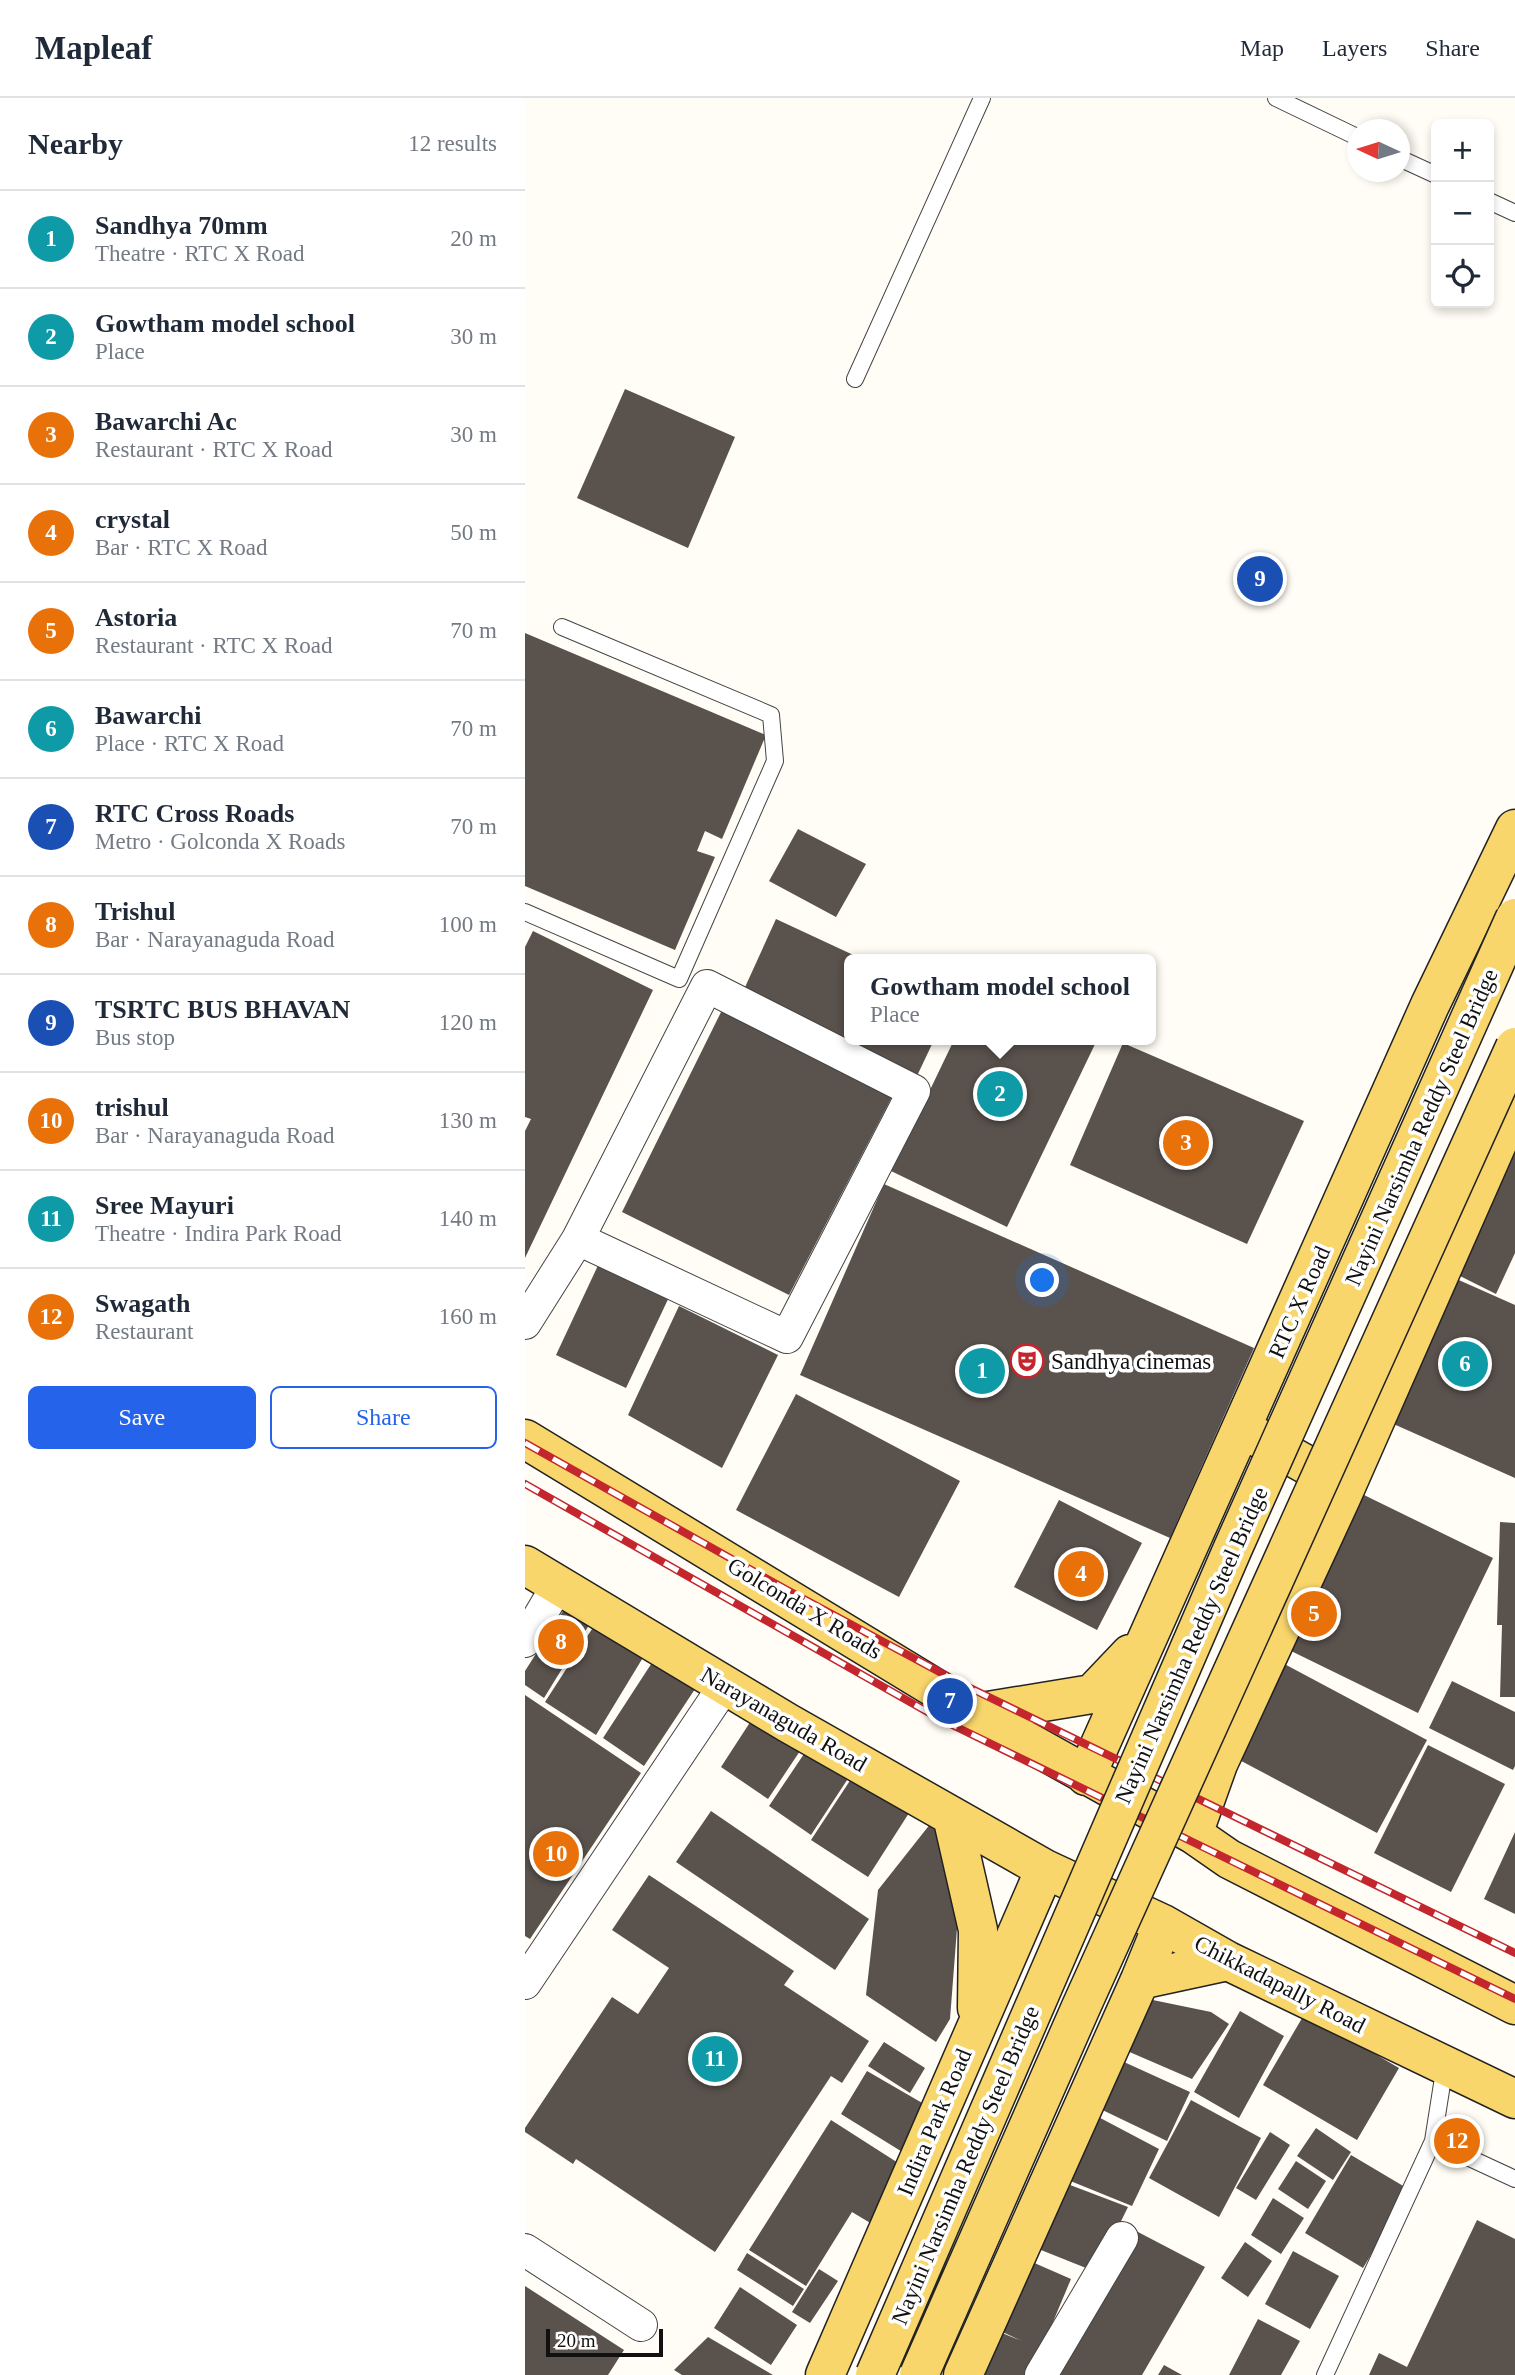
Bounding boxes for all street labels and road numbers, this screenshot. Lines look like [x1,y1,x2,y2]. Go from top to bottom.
street label: Nayini Narsimha Reddy Steel Bridge [1340,965,1503,1289]
street label: RTC X Road [1264,1242,1335,1362]
street label: Nayini Narsimha Reddy Steel Bridge [1110,1483,1273,1807]
street label: Golconda X Roads [723,1553,886,1664]
street label: Narayanaguda Road [696,1662,871,1777]
street label: Chikkadapally Road [1190,1931,1370,2039]
street label: Nayini Narsimha Reddy Steel Bridge [887,2002,1044,2328]
street label: Indira Park Road [892,2045,977,2199]

